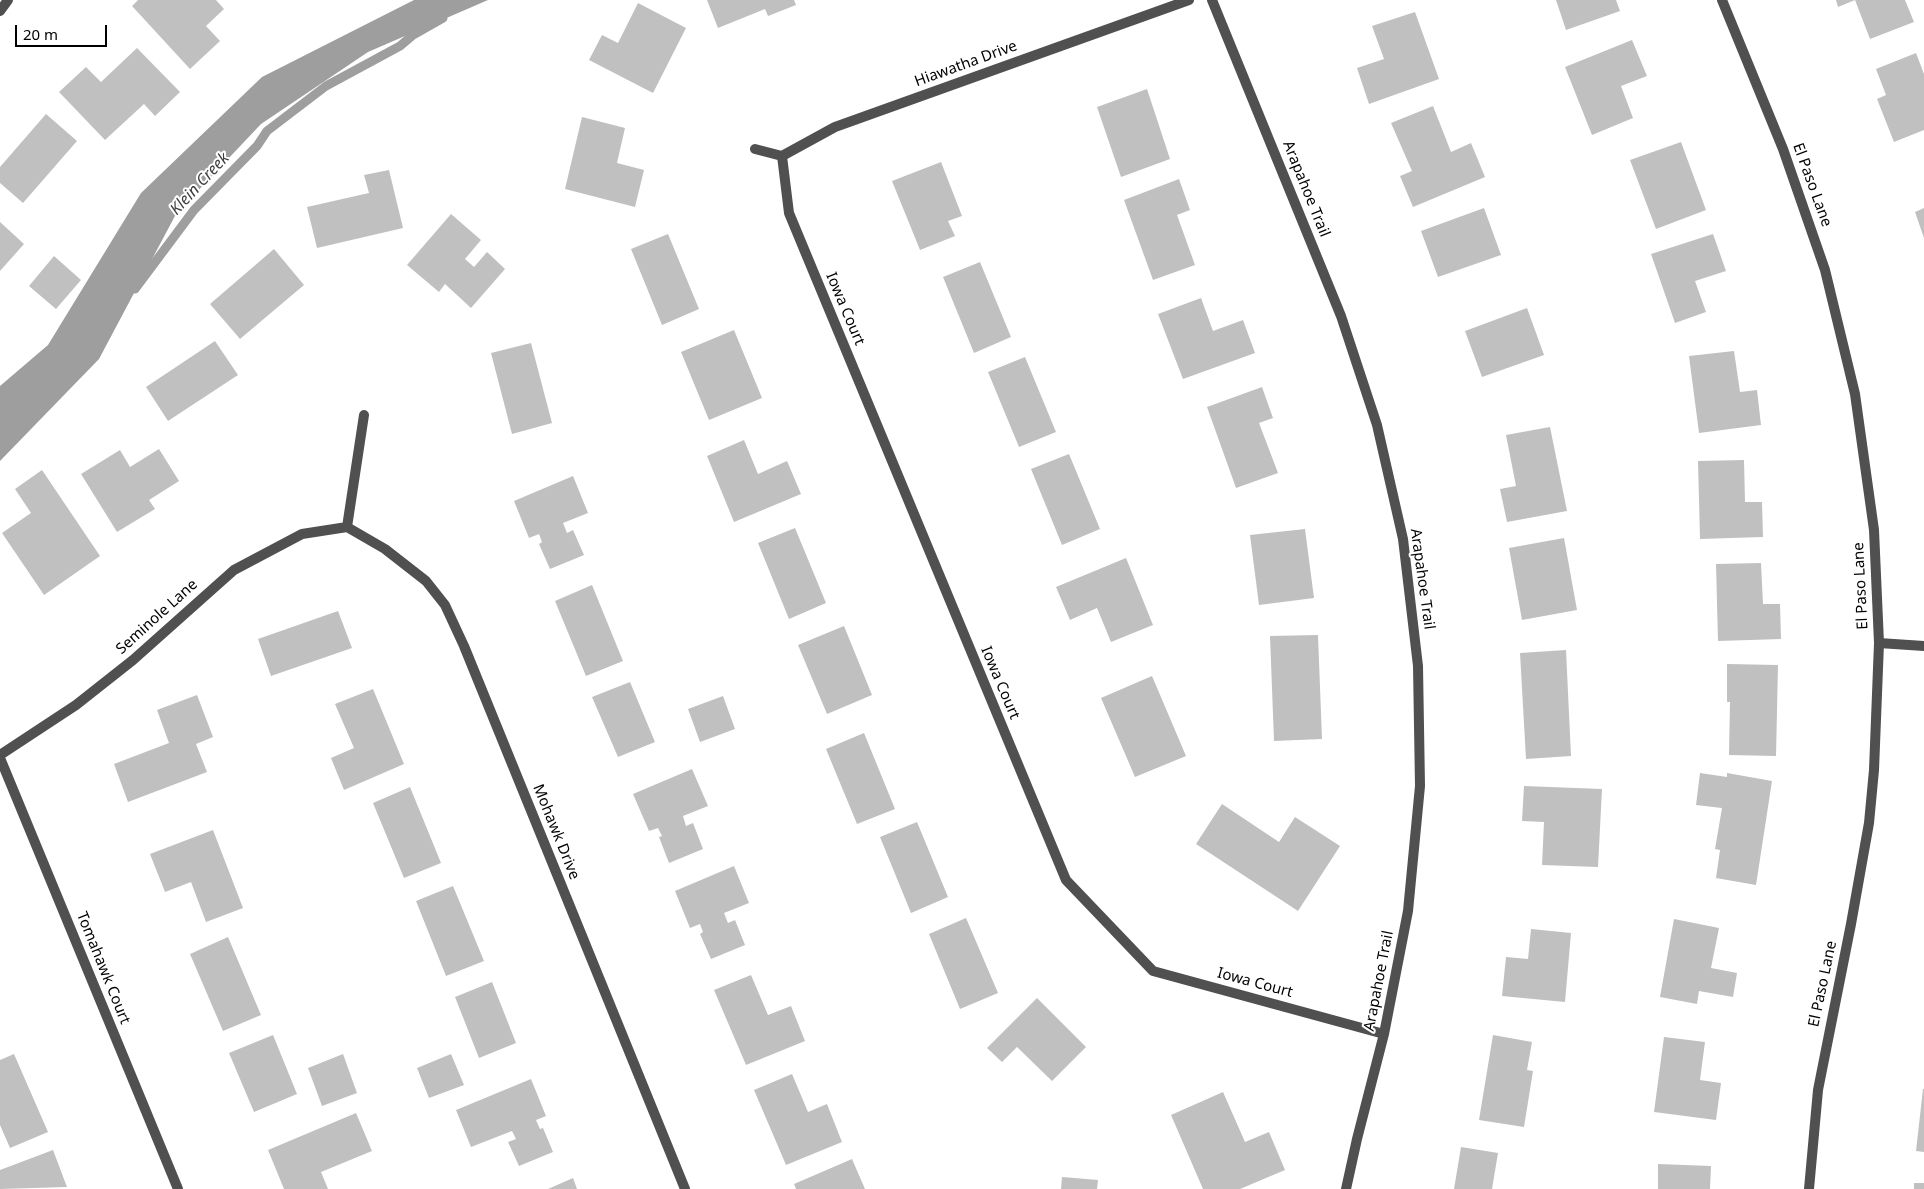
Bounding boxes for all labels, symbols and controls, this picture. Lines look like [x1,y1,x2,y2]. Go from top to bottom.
scale bar [18,15,110,47]
text: 20 m [23,24,58,44]
street label: Hiawatha Drive [912,37,1020,91]
street label: Arapahoe Trail [1279,138,1333,240]
street label: El Paso Lane [1789,141,1835,229]
water label: Klein Creek [166,149,234,219]
street label: Iowa Court [822,270,868,348]
street label: Arapahoe Trail [1406,527,1438,631]
street label: El Paso Lane [1850,542,1872,630]
street label: Seminole Lane [113,576,201,658]
street label: Iowa Court [977,644,1023,722]
street label: Mohawk Drive [529,782,583,882]
street label: Tomahawk Court [72,909,134,1027]
street label: Arapahoe Trail [1360,929,1398,1033]
street label: El Paso Lane [1805,939,1841,1029]
street label: Iowa Court [1215,964,1295,1002]

